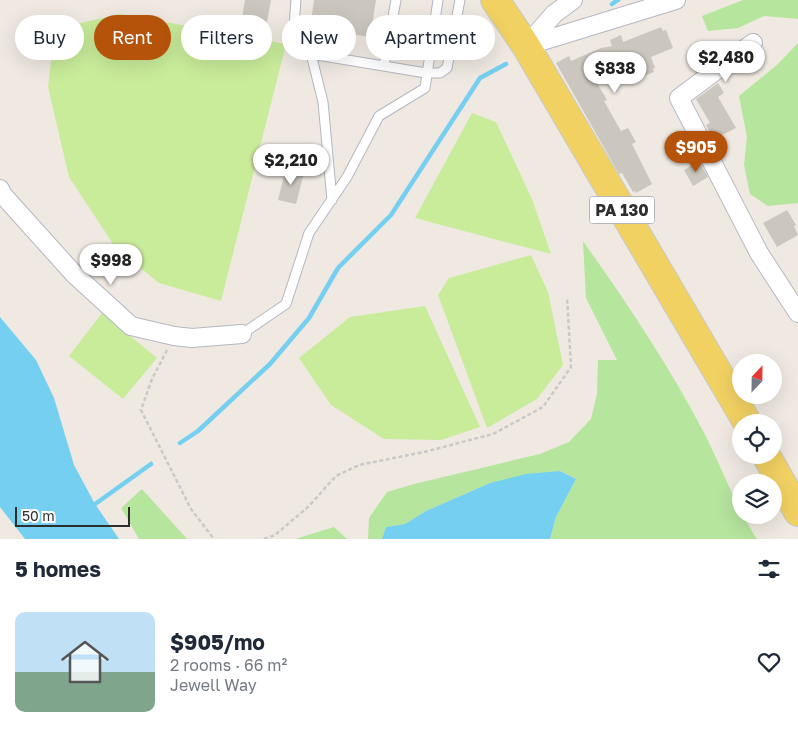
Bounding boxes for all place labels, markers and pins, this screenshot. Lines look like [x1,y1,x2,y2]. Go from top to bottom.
pin: $2,480 [685,41,767,83]
pin: $838 [585,52,645,94]
pin: $905 [666,130,726,173]
pin: $2,210 [250,144,332,186]
pin: $998 [81,244,141,286]

